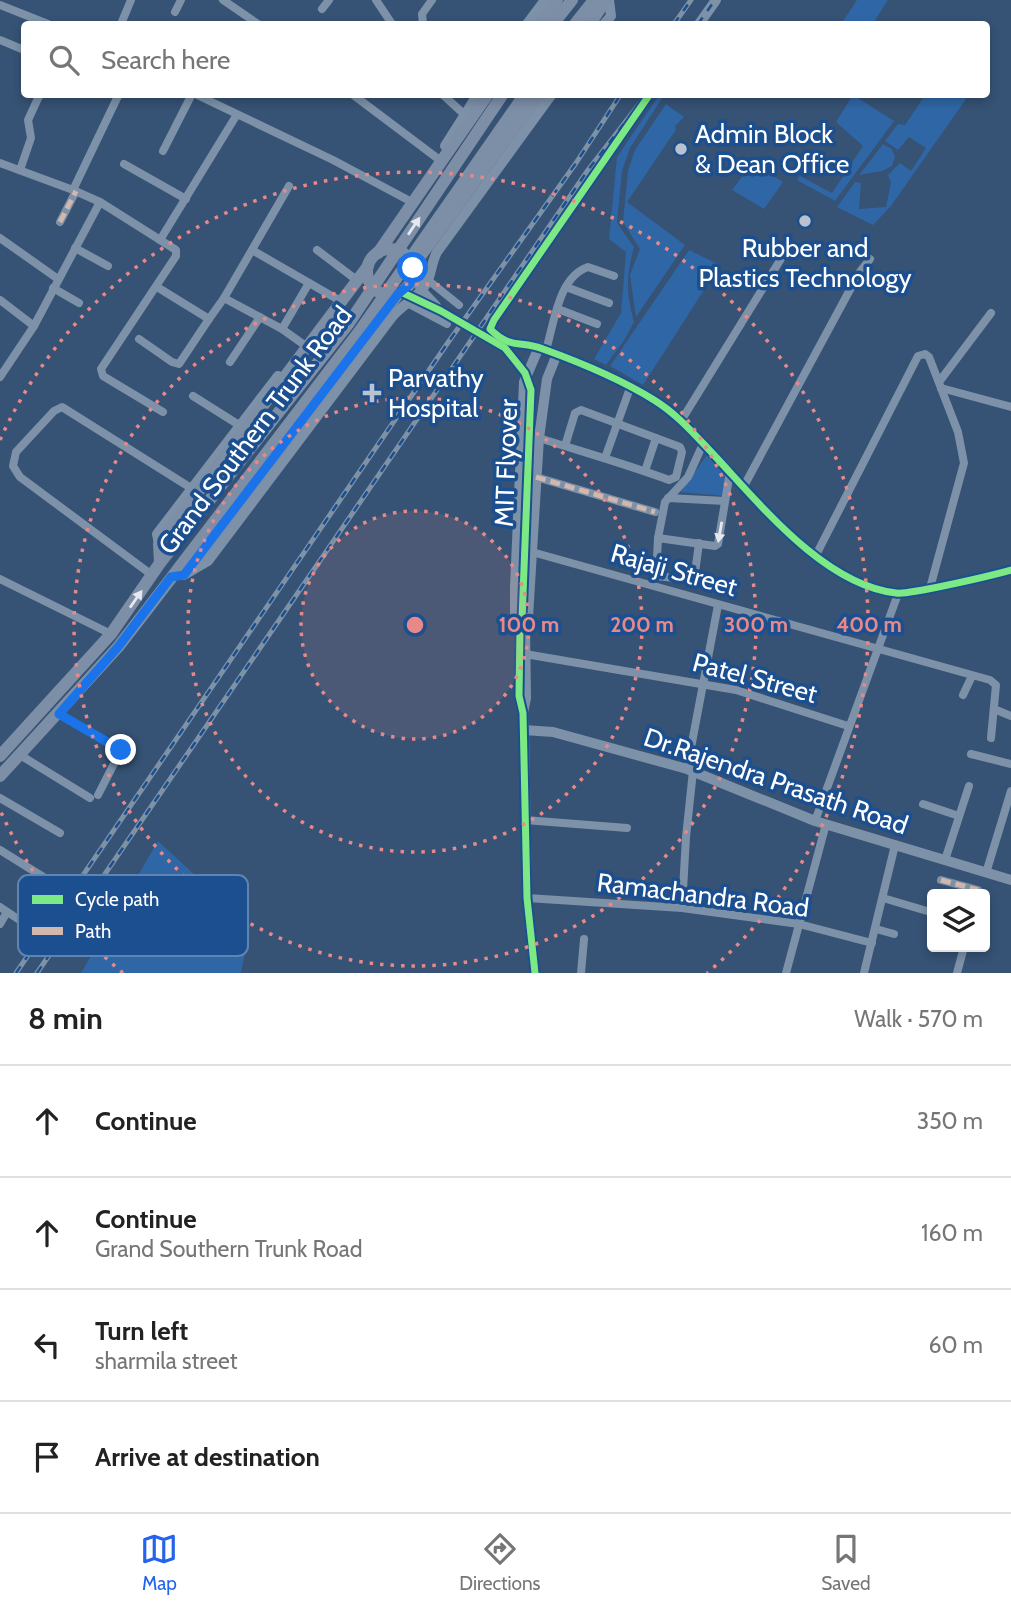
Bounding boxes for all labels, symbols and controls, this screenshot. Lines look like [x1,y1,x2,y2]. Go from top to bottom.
search box [21,21,990,98]
icon: search [45,41,83,79]
text: Search here [101,44,230,76]
place label: Admin Block & Dean Office [695,118,849,180]
marker: Admin Block & Dean Office [673,141,689,157]
marker: Rubber and Plastics Technology [797,213,813,229]
one-way arrow [407,216,420,235]
place label: Rubber and Plastics Technology [698,232,912,294]
route start [397,252,428,283]
street label: Grand Southern Trunk Road [151,300,359,560]
place label: Parvathy Hospital [388,362,484,424]
marker: Parvathy Hospital [362,383,382,403]
street label: MIT Flyover [488,398,524,527]
one-way arrow [714,521,725,543]
street label: Rajaji Street [607,537,741,603]
one-way arrow [129,590,143,608]
text: 100 m [499,612,559,637]
text: 200 m [610,612,674,637]
text: 300 m [724,612,788,637]
text: 400 m [836,612,902,637]
centre of rings [403,613,427,637]
street label: Patel Street [689,646,821,710]
street label: Dr.Rajendra Prasath Road [640,721,912,841]
route end [105,734,136,765]
street label: Ramachandra Road [595,866,811,924]
legend [18,875,248,956]
text: Cycle path [75,888,159,911]
map controls [927,889,990,952]
button: layers [927,889,990,952]
text: Path [75,920,111,943]
text: 8 min [28,1000,103,1037]
text: Walk · 570 m [854,1005,983,1033]
icon: ahead [28,1102,66,1140]
text: Continue [95,1105,197,1137]
text: 350 m [917,1107,983,1135]
text: Continue [95,1203,197,1235]
icon: ahead [28,1214,66,1252]
text: 160 m [921,1219,983,1247]
text: Grand Southern Trunk Road [95,1235,362,1263]
text: Turn left [95,1315,188,1347]
icon: left [28,1326,66,1364]
text: 60 m [929,1331,983,1359]
text: sharmila street [95,1347,238,1375]
icon: arrive [28,1438,66,1476]
text: Arrive at destination [95,1441,320,1473]
tab: Map [140,1530,178,1595]
tab: Directions [459,1530,540,1595]
tab: Saved [821,1530,871,1595]

